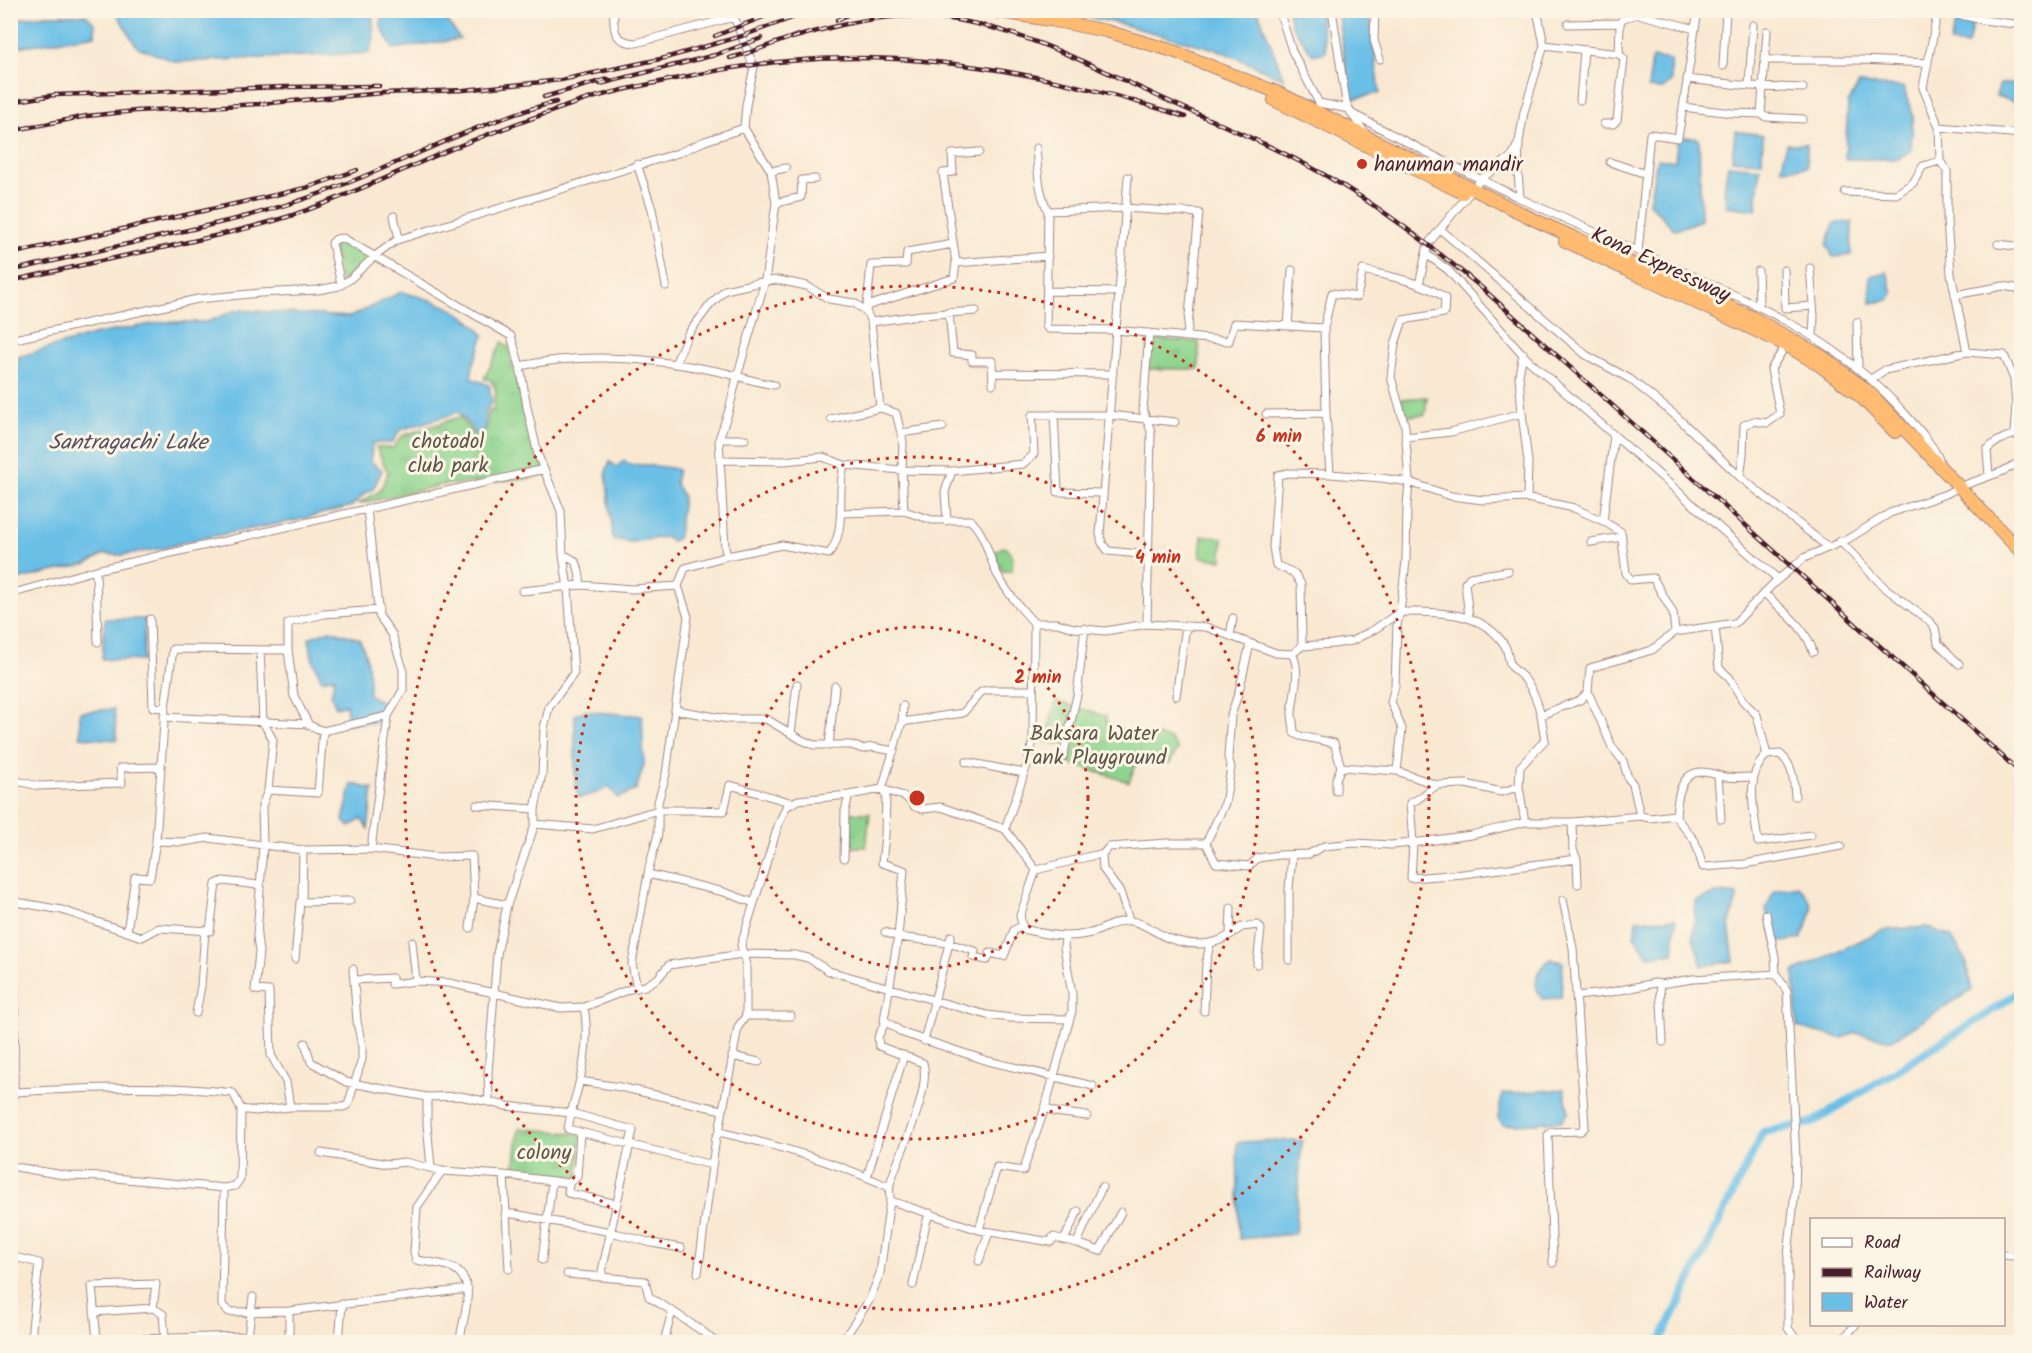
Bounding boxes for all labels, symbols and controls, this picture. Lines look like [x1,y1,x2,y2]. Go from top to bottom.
place label: hanuman mandir [1374,149,1524,182]
marker: hanuman mandir [1355,157,1369,171]
street label: Kona Expressway [1585,219,1736,312]
text: 6 min [1256,423,1302,452]
water label: Santragachi Lake [49,426,209,461]
park label: chotodol club park [408,426,489,483]
text: 4 min [1135,544,1181,573]
text: 2 min [1015,664,1061,693]
park label: Baksara Water Tank Playground [1021,718,1167,775]
centre of rings [907,788,927,808]
park label: colony [517,1137,571,1170]
legend [1810,1218,2005,1326]
text: Road [1864,1229,1901,1258]
text: Railway [1864,1259,1921,1288]
text: Water [1864,1289,1909,1318]

